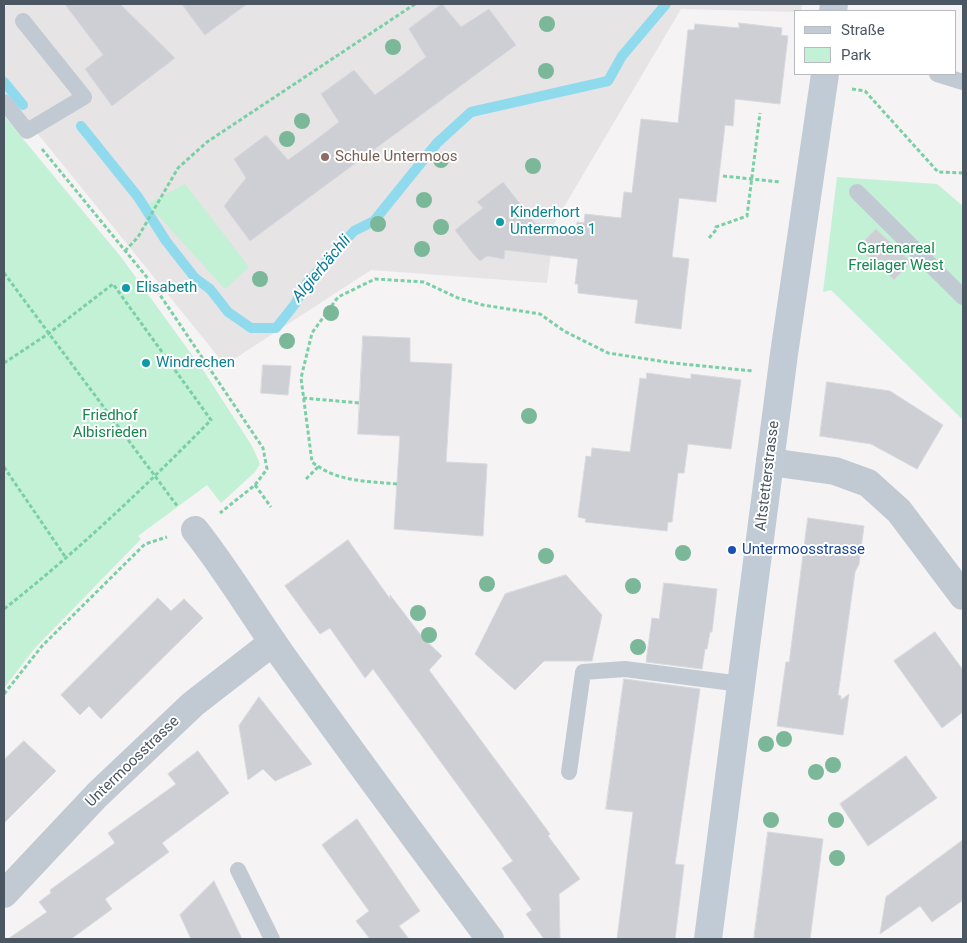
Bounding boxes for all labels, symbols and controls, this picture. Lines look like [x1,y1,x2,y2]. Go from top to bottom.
legend [794,10,957,75]
text: Straße [841,21,885,39]
text: Park [841,46,871,64]
place label: Schule Untermoos [335,148,458,166]
marker: Schule Untermoos [319,151,331,163]
place label: Kinderhort Untermoos 1 [510,204,596,239]
marker: Kinderhort Untermoos 1 [494,216,506,228]
water label: Algierbächli [289,232,355,306]
park label: Gartenareal Freilager West [848,240,944,275]
place label: Elisabeth [136,279,197,297]
marker: Elisabeth [120,282,132,294]
place label: Windrechen [156,354,235,372]
marker: Windrechen [140,357,152,369]
park label: Friedhof Albisrieden [73,407,147,442]
street label: Altstetterstrasse [752,420,784,532]
place label: Untermoosstrasse [742,541,865,559]
marker: Untermoosstrasse [726,544,738,556]
street label: Untermoosstrasse [83,713,183,811]

